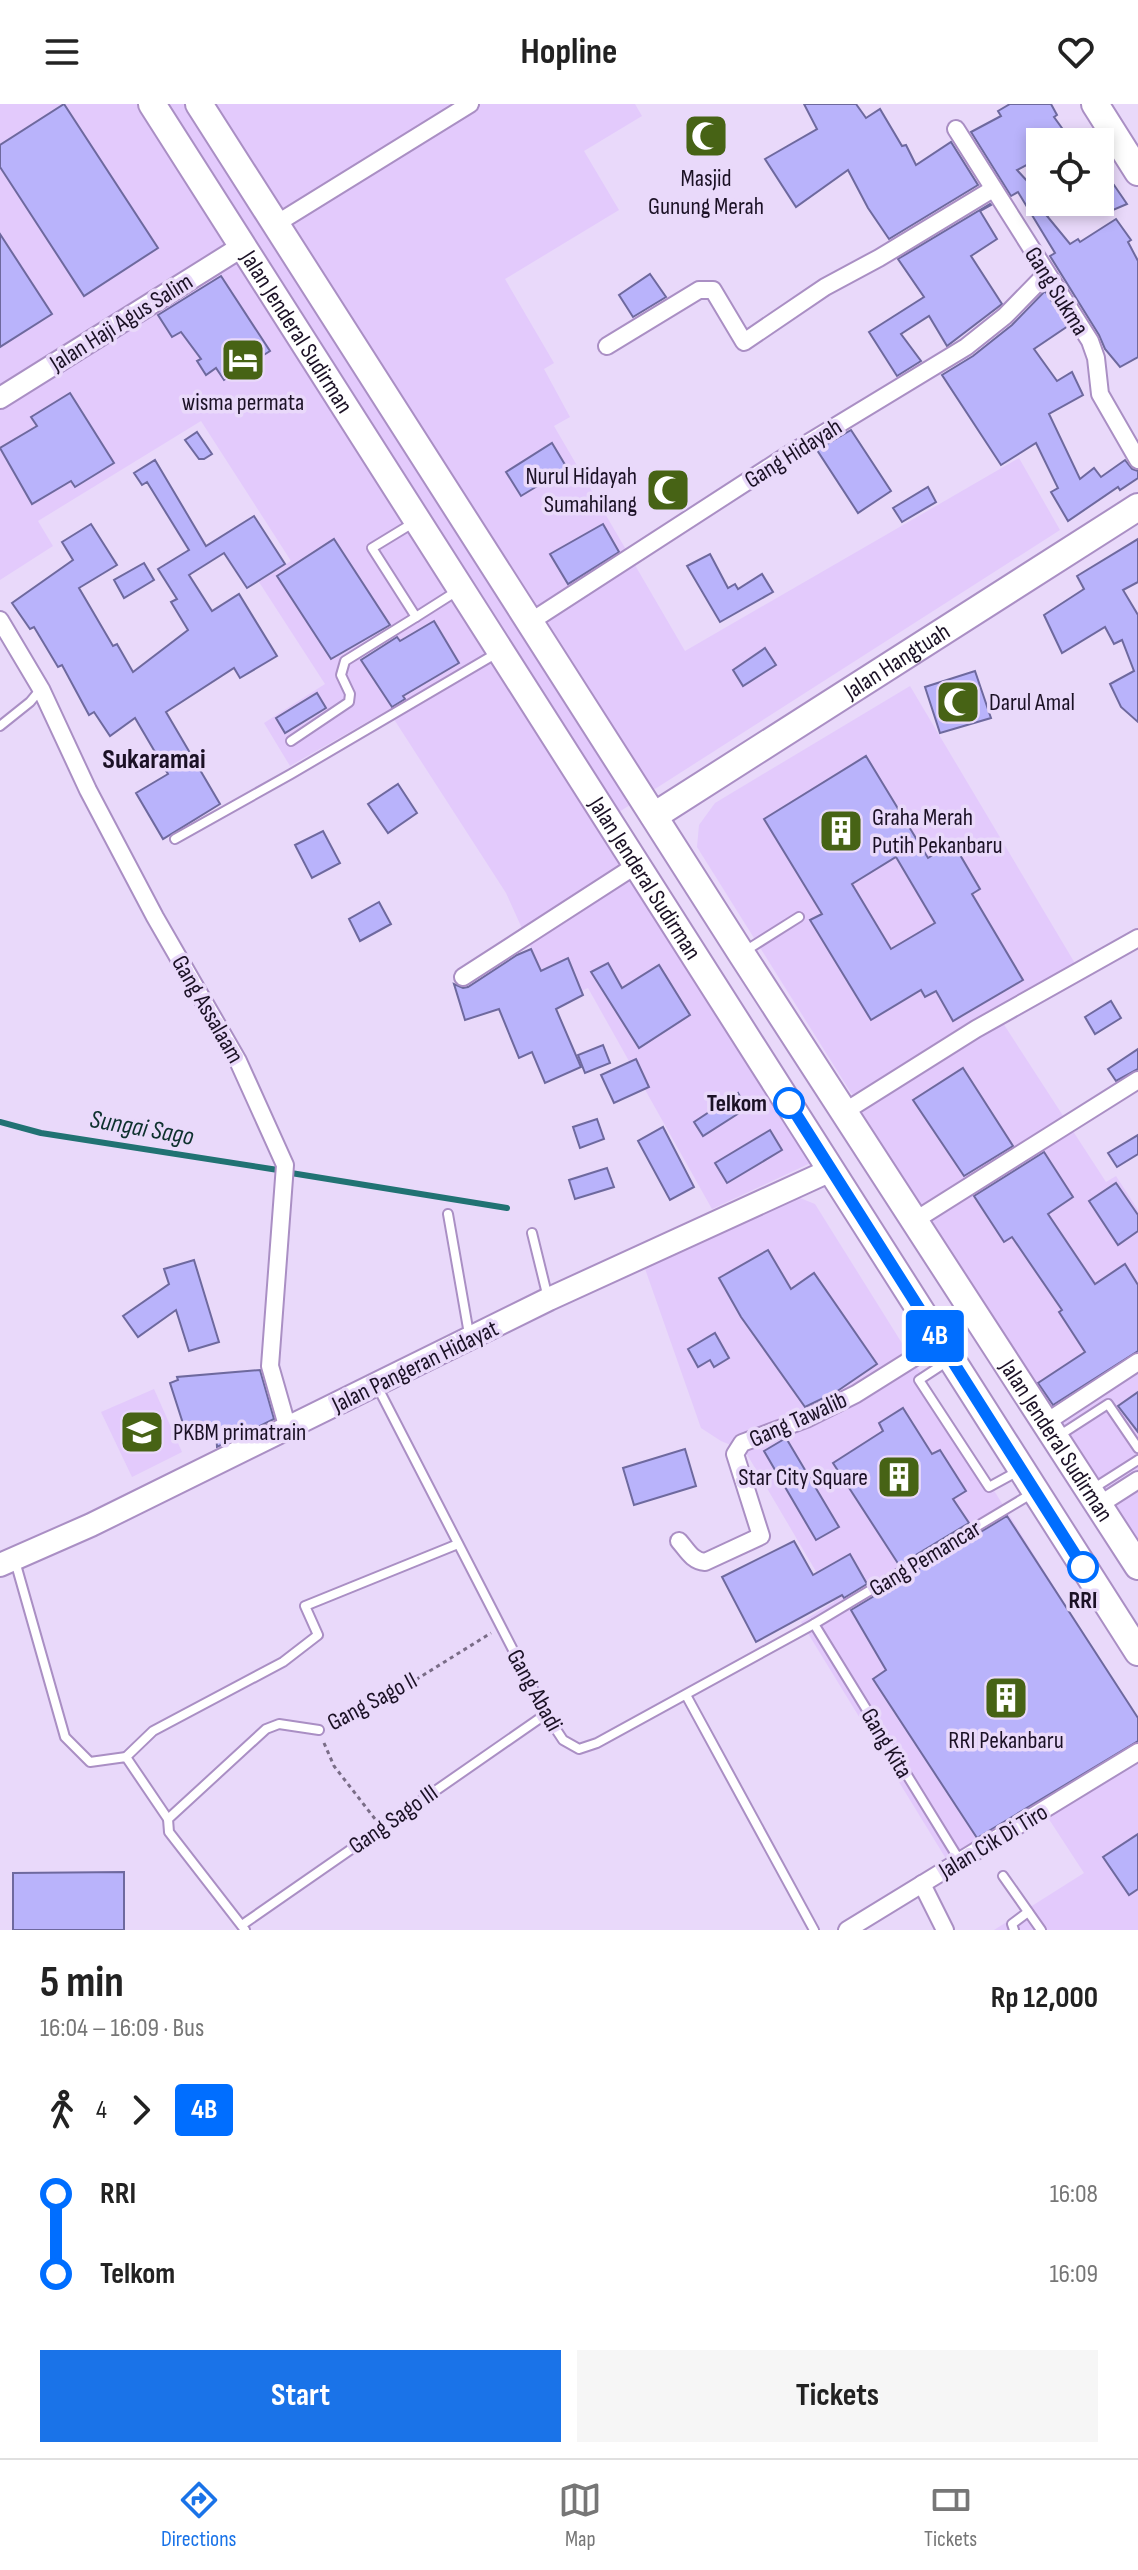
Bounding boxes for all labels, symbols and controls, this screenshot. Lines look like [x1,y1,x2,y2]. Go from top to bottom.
icon: menu [40,30,84,74]
icon: heart [1054,30,1098,74]
text: Hopline [521,31,617,74]
mosque icon: Masjid Gunung Merah [682,112,730,160]
map controls [1026,128,1114,216]
button: locate [1026,128,1114,216]
place label: Masjid Gunung Merah [648,164,764,221]
street label: Gang Sukma [1018,242,1095,341]
street label: Jalan Jenderal Sudirman [234,244,359,419]
street label: Jalan Haji Agus Salim [44,267,198,378]
hotel icon: wisma permata [219,336,267,384]
place label: wisma permata [182,388,304,417]
street label: Gang Hidayah [739,412,847,495]
place label: Nurul Hidayah Sumahilang [525,462,637,519]
mosque icon: Nurul Hidayah Sumahilang [644,466,692,514]
street label: Jalan Hangtuah [838,617,955,707]
mosque icon: Darul Amal [934,678,982,726]
place label: Darul Amal [989,688,1075,717]
district label: Sukaramai [102,743,206,776]
street label: Jalan Jenderal Sudirman [582,791,707,965]
place label: Graha Merah Putih Pekanbaru [872,803,1003,860]
building icon: Graha Merah Putih Pekanbaru [817,807,865,855]
street label: Gang Assalaam [165,950,250,1068]
marker: Telkom [774,1088,804,1118]
place label: Telkom [707,1089,767,1118]
water label: Sungai Sago [87,1104,197,1153]
line badge: 4B [899,1310,971,1362]
street label: Jalan Pangeran Hidayat [326,1314,503,1420]
text: 4B [922,1319,948,1352]
street label: Jalan Jenderal Sudirman [993,1353,1119,1527]
street label: Gang Tawalib [745,1385,852,1454]
school or university icon: PKBM primatrain [118,1408,166,1456]
place label: PKBM primatrain [173,1418,306,1447]
building icon: Star City Square [875,1453,923,1501]
place label: Star City Square [738,1463,868,1492]
street label: Gang Pemancar [864,1514,986,1603]
marker: RRI [1068,1552,1098,1582]
place label: RRI [1069,1586,1097,1615]
street label: Gang Abadi [500,1644,569,1736]
street label: Gang Sago II [323,1666,422,1737]
building icon: RRI Pekanbaru [982,1674,1030,1722]
street label: Gang Kita [854,1703,919,1784]
place label: RRI Pekanbaru [948,1726,1064,1755]
street label: Gang Sago III [343,1778,443,1861]
street label: Jalan Cik Di Tiro [933,1798,1053,1886]
text: 5 min [40,1956,124,2009]
text: Rp 12,000 [991,1980,1098,2016]
text: 16:04 – 16:09 · Bus [40,2013,204,2044]
icon: walk [40,2088,84,2132]
icon: forward [119,2088,163,2132]
text: 4B [191,2093,217,2126]
text: 4 [96,2095,107,2126]
text: RRI [100,2176,136,2212]
text: 16:08 [1050,2179,1098,2210]
text: Telkom [100,2256,175,2292]
text: 16:09 [1050,2259,1098,2290]
button: Start [40,2350,561,2442]
button: Tickets [577,2350,1098,2442]
tab: Directions [161,2478,237,2553]
tab: Map [558,2478,602,2553]
tab: Tickets [924,2478,977,2553]

